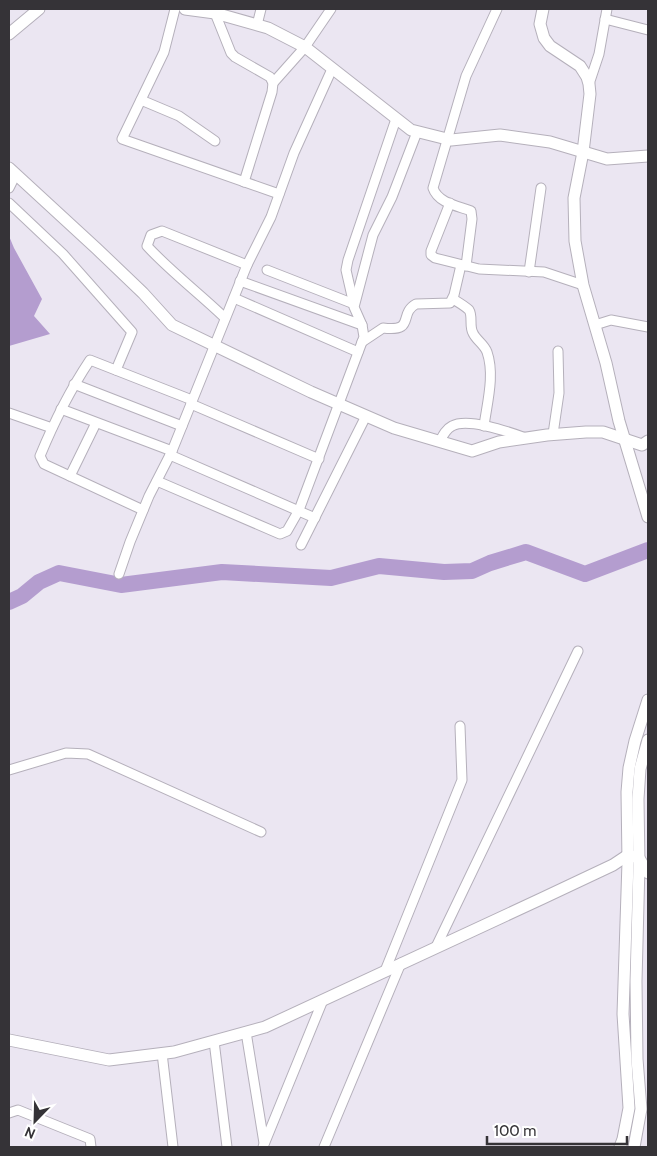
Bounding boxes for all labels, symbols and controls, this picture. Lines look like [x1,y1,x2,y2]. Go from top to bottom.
north arrow [10,1096,60,1146]
scale bar [487,1114,627,1146]
text: 100 m [494,1122,536,1140]
text: N [22,1123,38,1143]

